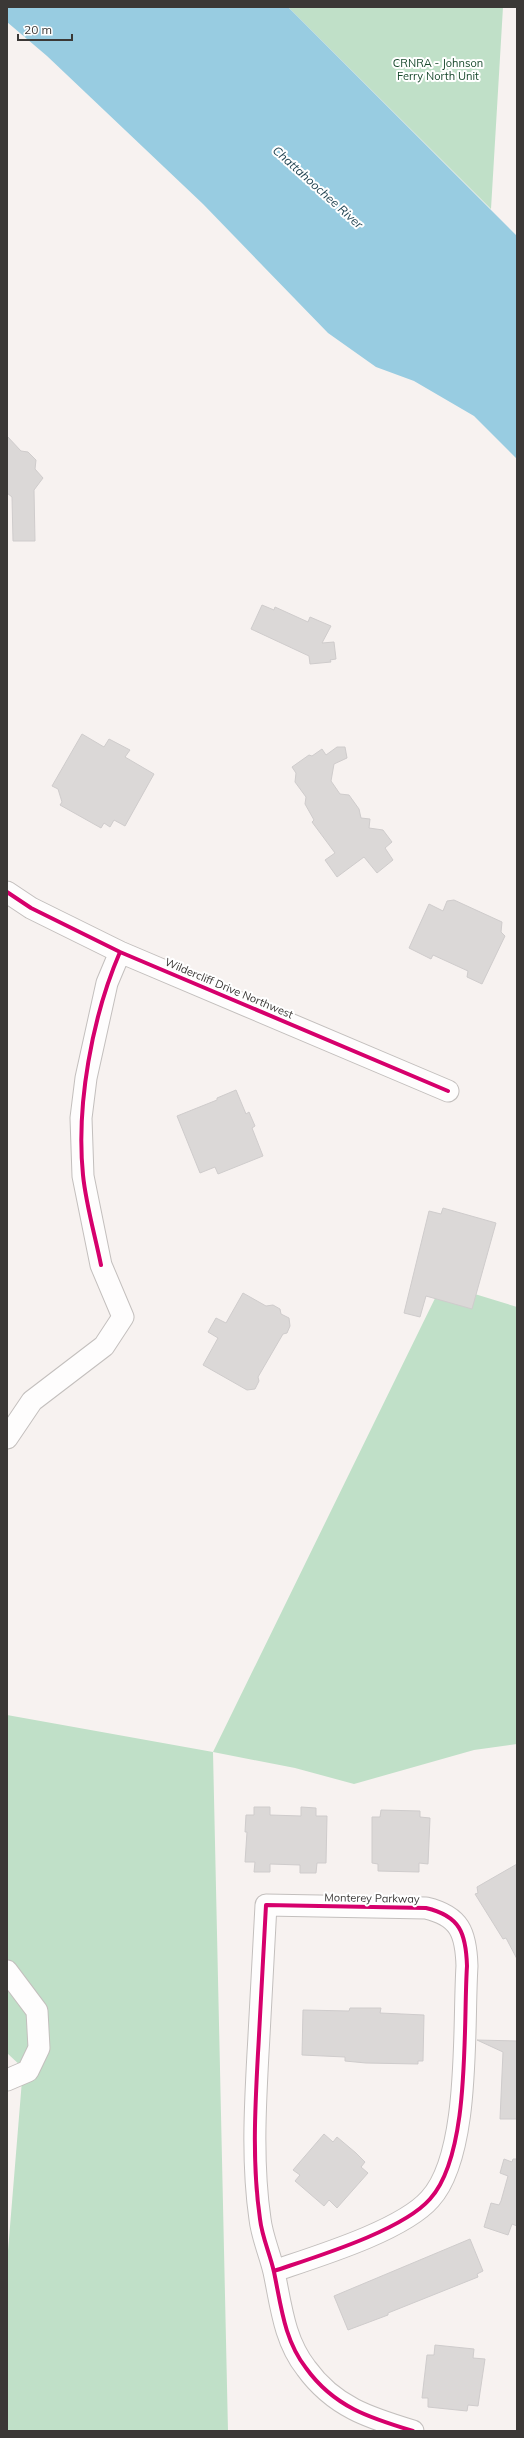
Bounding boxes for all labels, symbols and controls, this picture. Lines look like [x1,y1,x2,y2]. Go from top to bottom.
scale bar [18,16,72,42]
text: 20 m [24,22,52,37]
park label: CRNRA - Johnson Ferry North Unit [393,56,483,83]
water label: Chattahoochee River [270,143,367,232]
street label: Wildercliff Drive Northwest [163,955,295,1021]
street label: Monterey Parkway [324,1890,420,1906]

